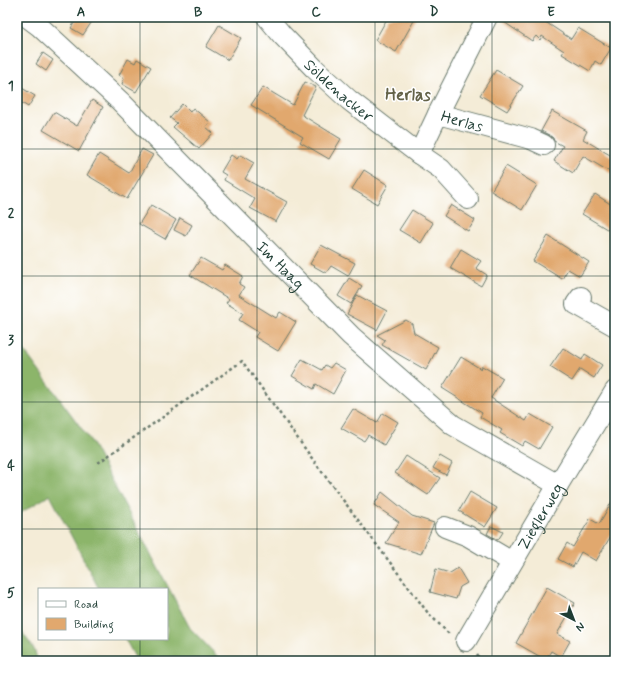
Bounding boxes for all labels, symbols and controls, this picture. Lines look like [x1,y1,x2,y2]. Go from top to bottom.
text: A [77,4,85,21]
text: B [194,4,203,21]
text: C [311,4,321,21]
text: D [430,4,439,21]
text: E [547,4,555,21]
street label: Söldenacker [299,55,378,128]
text: 1 [8,78,14,95]
district label: Herlas [385,84,431,106]
street label: Herlas [438,106,485,138]
text: 2 [8,205,15,222]
street label: Im Haag [251,237,308,295]
text: 3 [8,332,14,349]
text: 4 [7,458,15,475]
street label: Zieglerweg [513,479,570,554]
text: 5 [7,585,15,602]
legend [38,588,168,640]
text: Road [74,597,98,613]
north arrow [554,600,594,640]
text: Building [74,617,114,634]
text: N [573,619,587,634]

